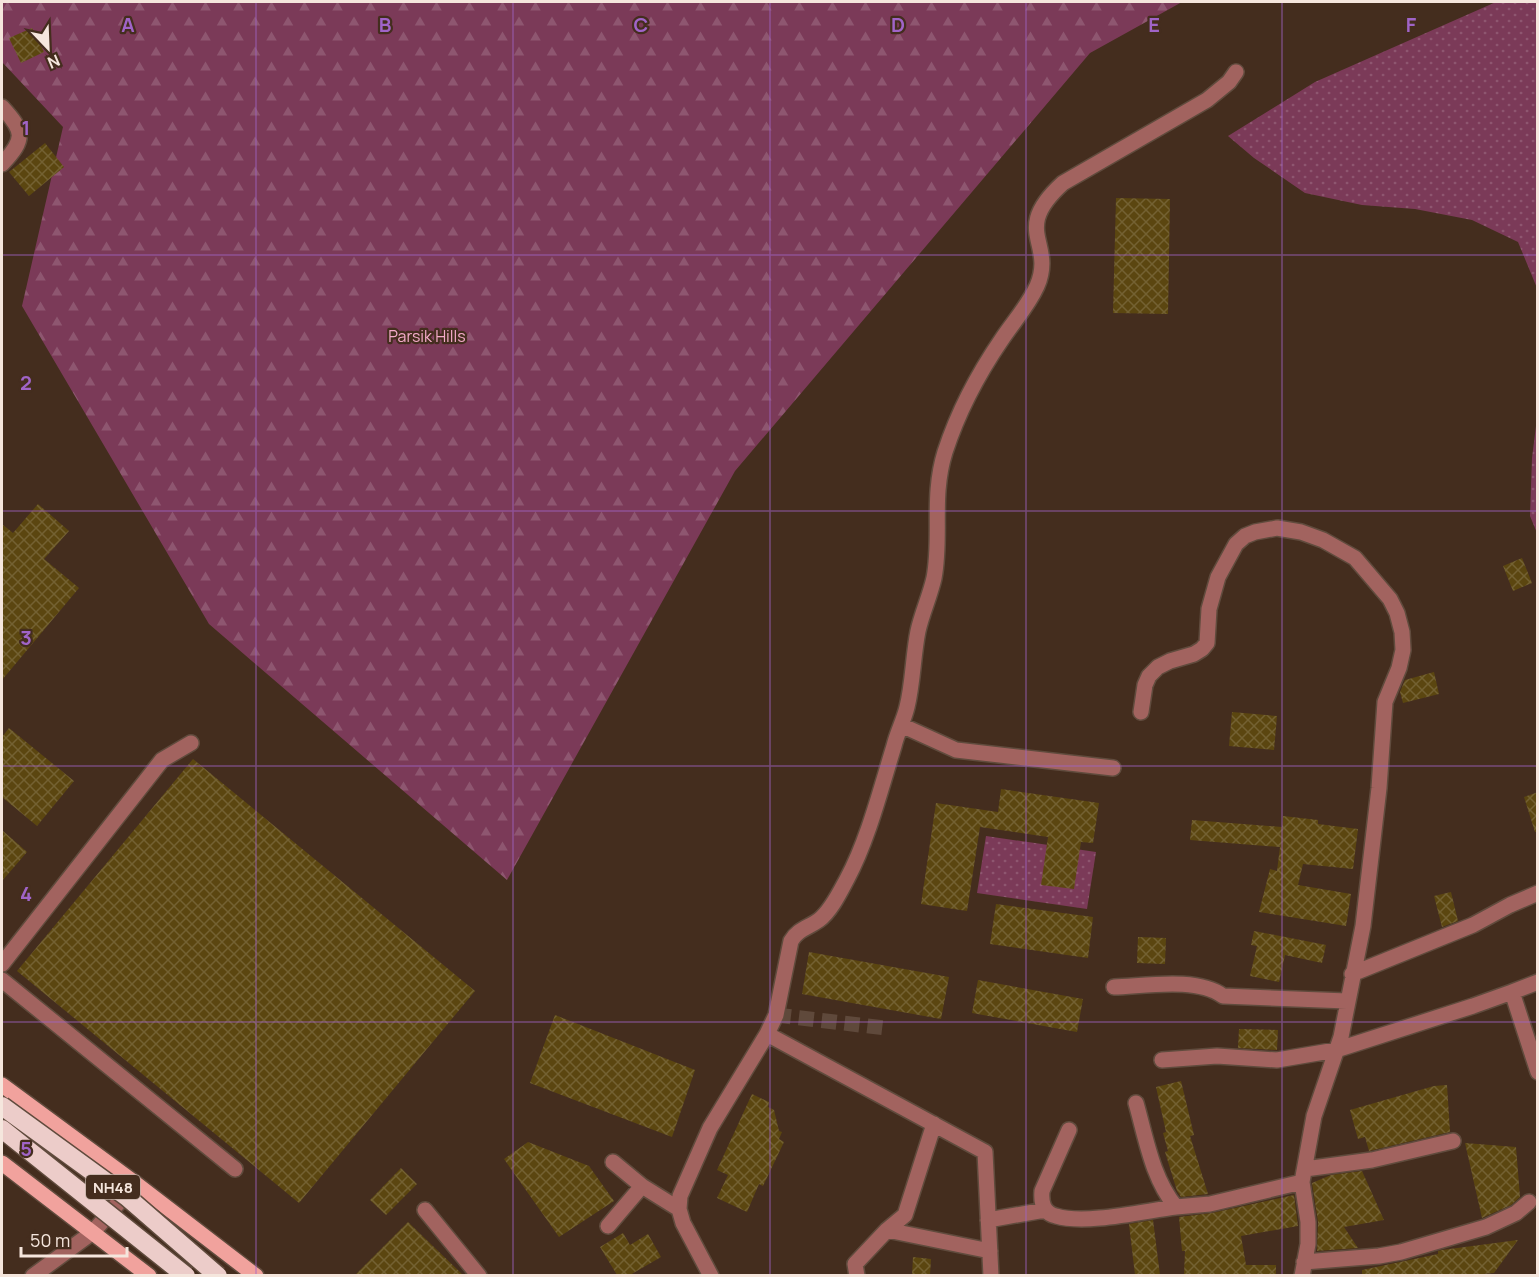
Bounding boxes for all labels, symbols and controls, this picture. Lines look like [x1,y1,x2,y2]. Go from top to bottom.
text: A [121,11,135,38]
text: B [379,11,392,38]
text: C [634,11,648,38]
text: D [891,11,905,38]
text: E [1148,11,1160,38]
text: F [1406,11,1417,38]
north arrow [18,18,78,78]
text: N [44,49,63,74]
text: 1 [22,114,30,141]
park label: Parsik Hills [388,325,466,347]
text: 2 [20,369,32,396]
text: 3 [20,624,32,651]
text: 4 [20,880,32,907]
text: 5 [20,1135,32,1162]
road number: NH48 [86,1175,140,1199]
scale bar [21,1220,128,1258]
text: 50 m [30,1228,70,1252]

